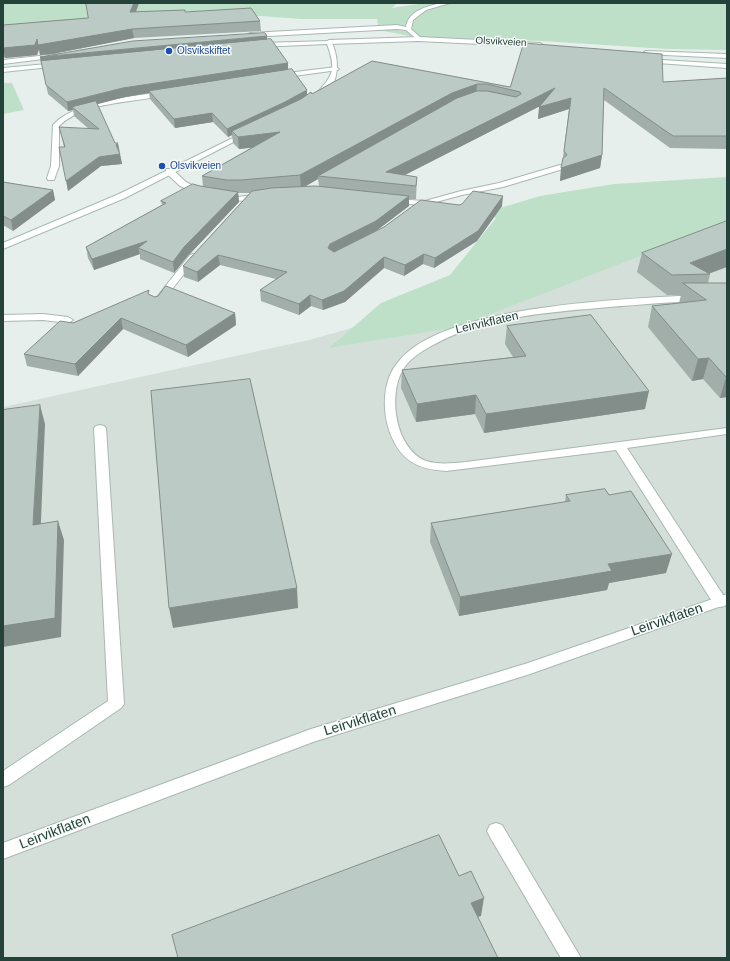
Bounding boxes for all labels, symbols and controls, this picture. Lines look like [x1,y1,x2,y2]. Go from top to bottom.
street label: Olsvikveien [475,35,527,49]
place label: Olsvikskiftet [177,45,230,57]
marker: Olsvikskiftet [164,46,174,56]
place label: Olsvikveien [170,160,221,172]
marker: Olsvikveien [157,161,167,171]
street label: Leirvikflaten [454,309,520,337]
street label: Leirvikflaten [629,600,705,640]
street label: Leirvikflaten [322,702,398,740]
street label: Leirvikflaten [17,811,93,853]

